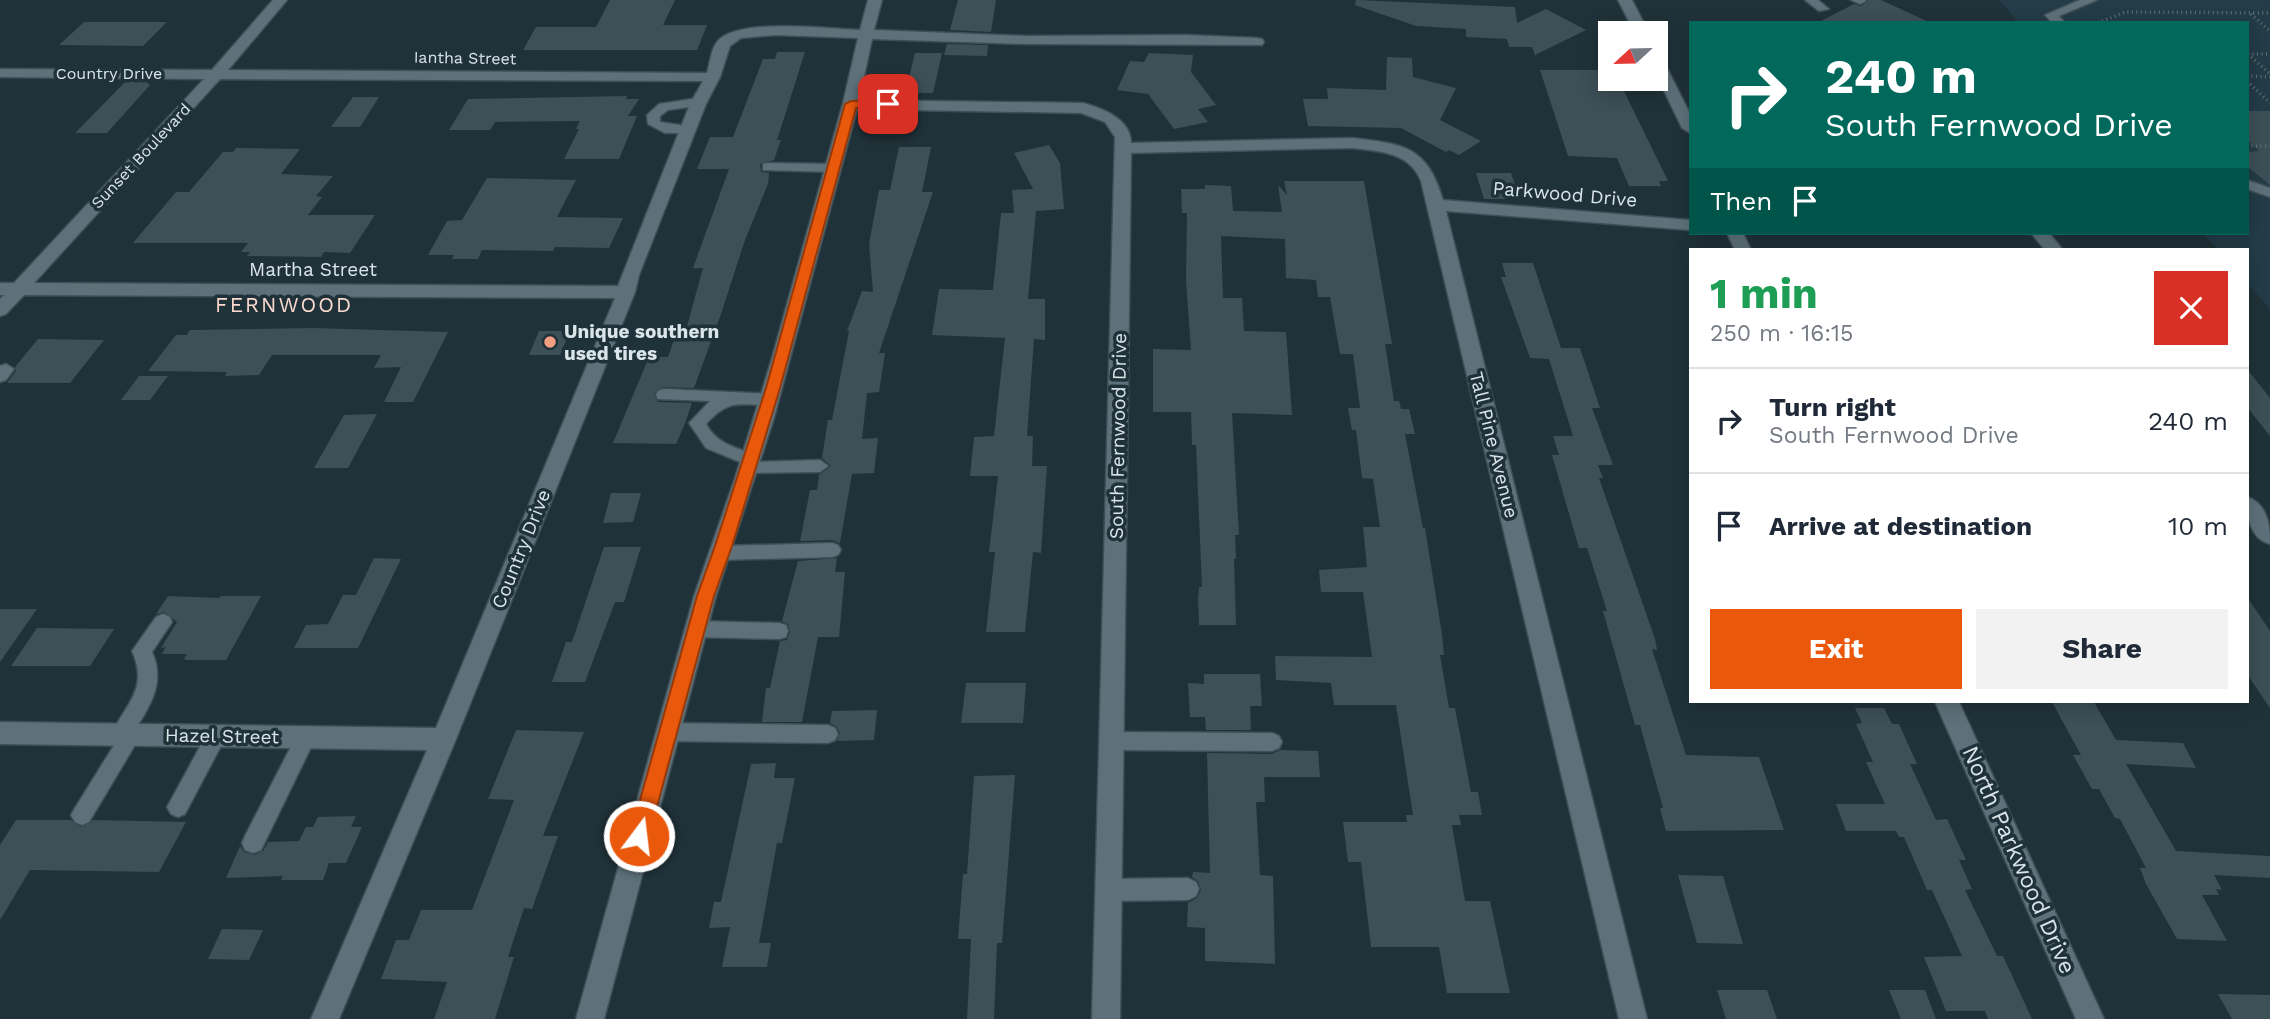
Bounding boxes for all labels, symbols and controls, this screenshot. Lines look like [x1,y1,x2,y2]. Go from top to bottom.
north arrow [1598,21,1668,91]
map controls [1598,21,1668,91]
text: 240 m [1825,47,1977,105]
street label: Iantha Street [414,48,517,68]
icon: right [1710,49,1801,140]
street label: Country Drive [56,64,162,83]
pin [858,74,918,134]
icon: arrive [869,85,907,123]
street label: Sunset Boulevard [87,99,195,213]
text: South Fernwood Drive [1825,106,2173,144]
street label: Parkwood Drive [1492,176,1638,212]
icon: arrive [1786,182,1824,220]
text: Then [1710,186,1772,216]
street label: Martha Street [249,258,377,281]
text: 1 min [1710,269,1818,318]
button: close [2154,271,2228,345]
district label: FERNWOOD [215,292,353,317]
place label: Unique southern used tires [564,320,719,365]
text: 250 m · 16:15 [1710,320,1853,347]
street label: South Fernwood Drive [1105,333,1131,539]
marker: Unique southern used tires [542,334,558,350]
street label: Tall Pine Avenue [1465,369,1523,521]
text: Turn right [1769,392,1896,422]
icon: right [1710,402,1748,440]
text: 240 m [2148,406,2228,436]
text: South Fernwood Drive [1769,422,2019,449]
street label: Country Drive [487,486,555,612]
icon: arrive [1710,507,1748,545]
text: Arrive at destination [1769,511,2032,541]
text: 10 m [2168,511,2228,541]
button: Exit [1710,609,1962,689]
button: Share [1976,609,2228,689]
street label: Hazel Street [165,724,279,748]
street label: North Parkwood Drive [1957,742,2081,978]
position arrow [602,799,676,873]

